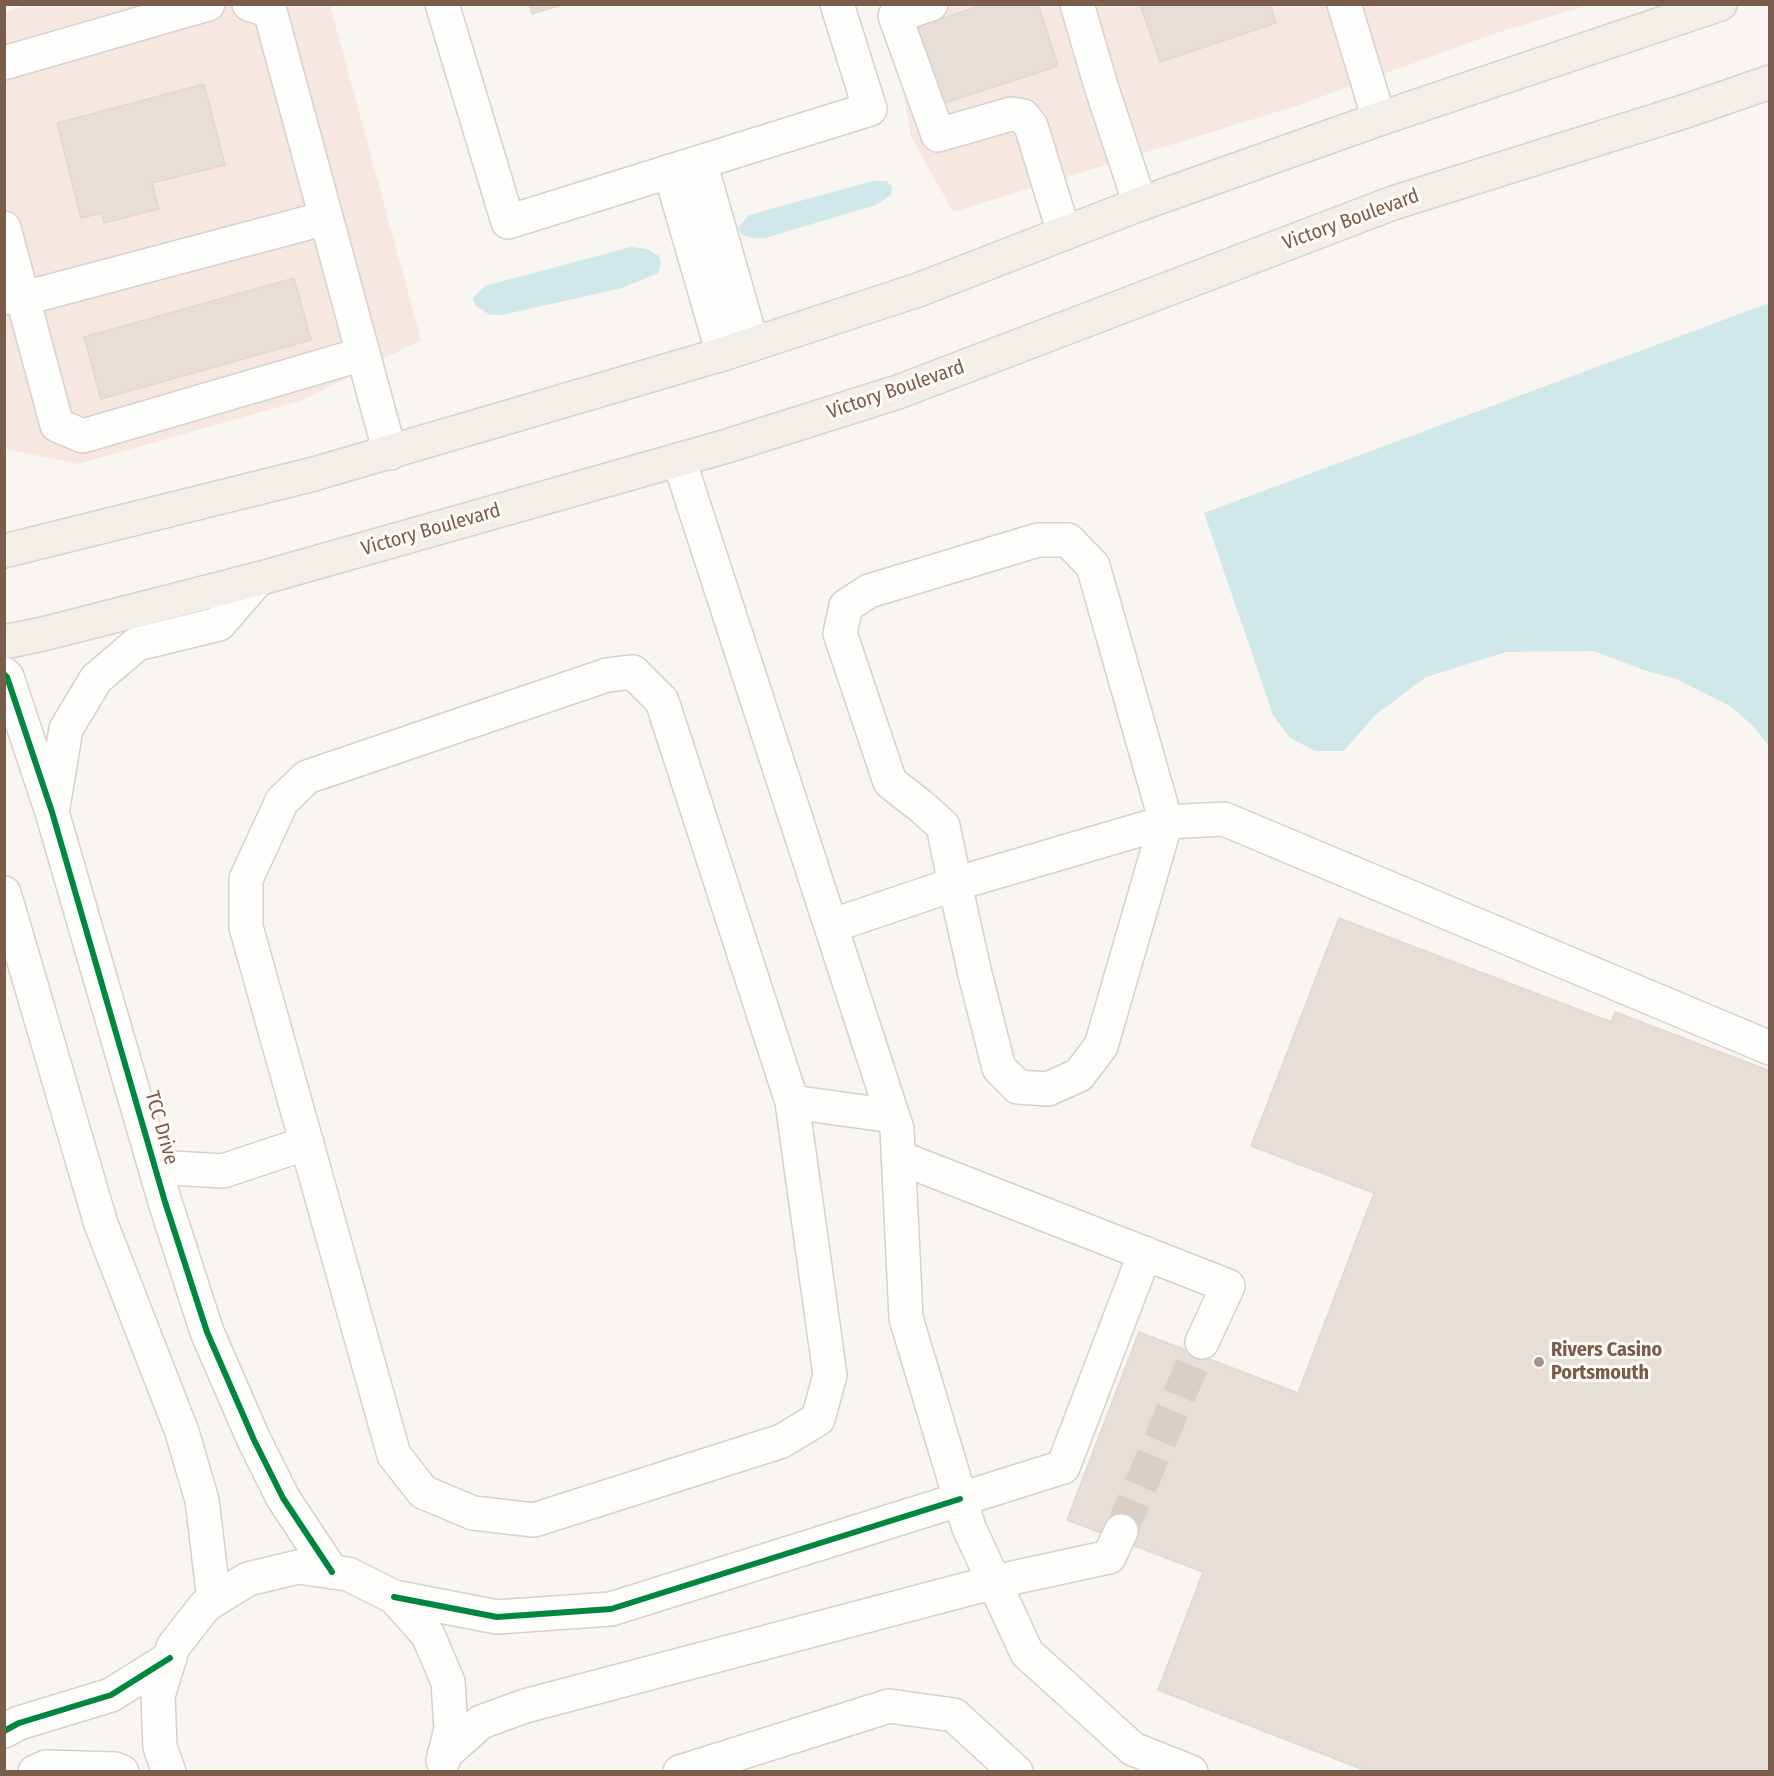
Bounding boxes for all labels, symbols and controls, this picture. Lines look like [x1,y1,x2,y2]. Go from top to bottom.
street label: Victory Boulevard [1279,184,1423,256]
street label: Victory Boulevard [824,355,968,425]
street label: Victory Boulevard [359,499,503,561]
street label: TCC Drive [139,1088,183,1168]
place label: Rivers Casino Portsmouth [1551,1338,1662,1385]
marker: Rivers Casino Portsmouth [1532,1355,1546,1369]

